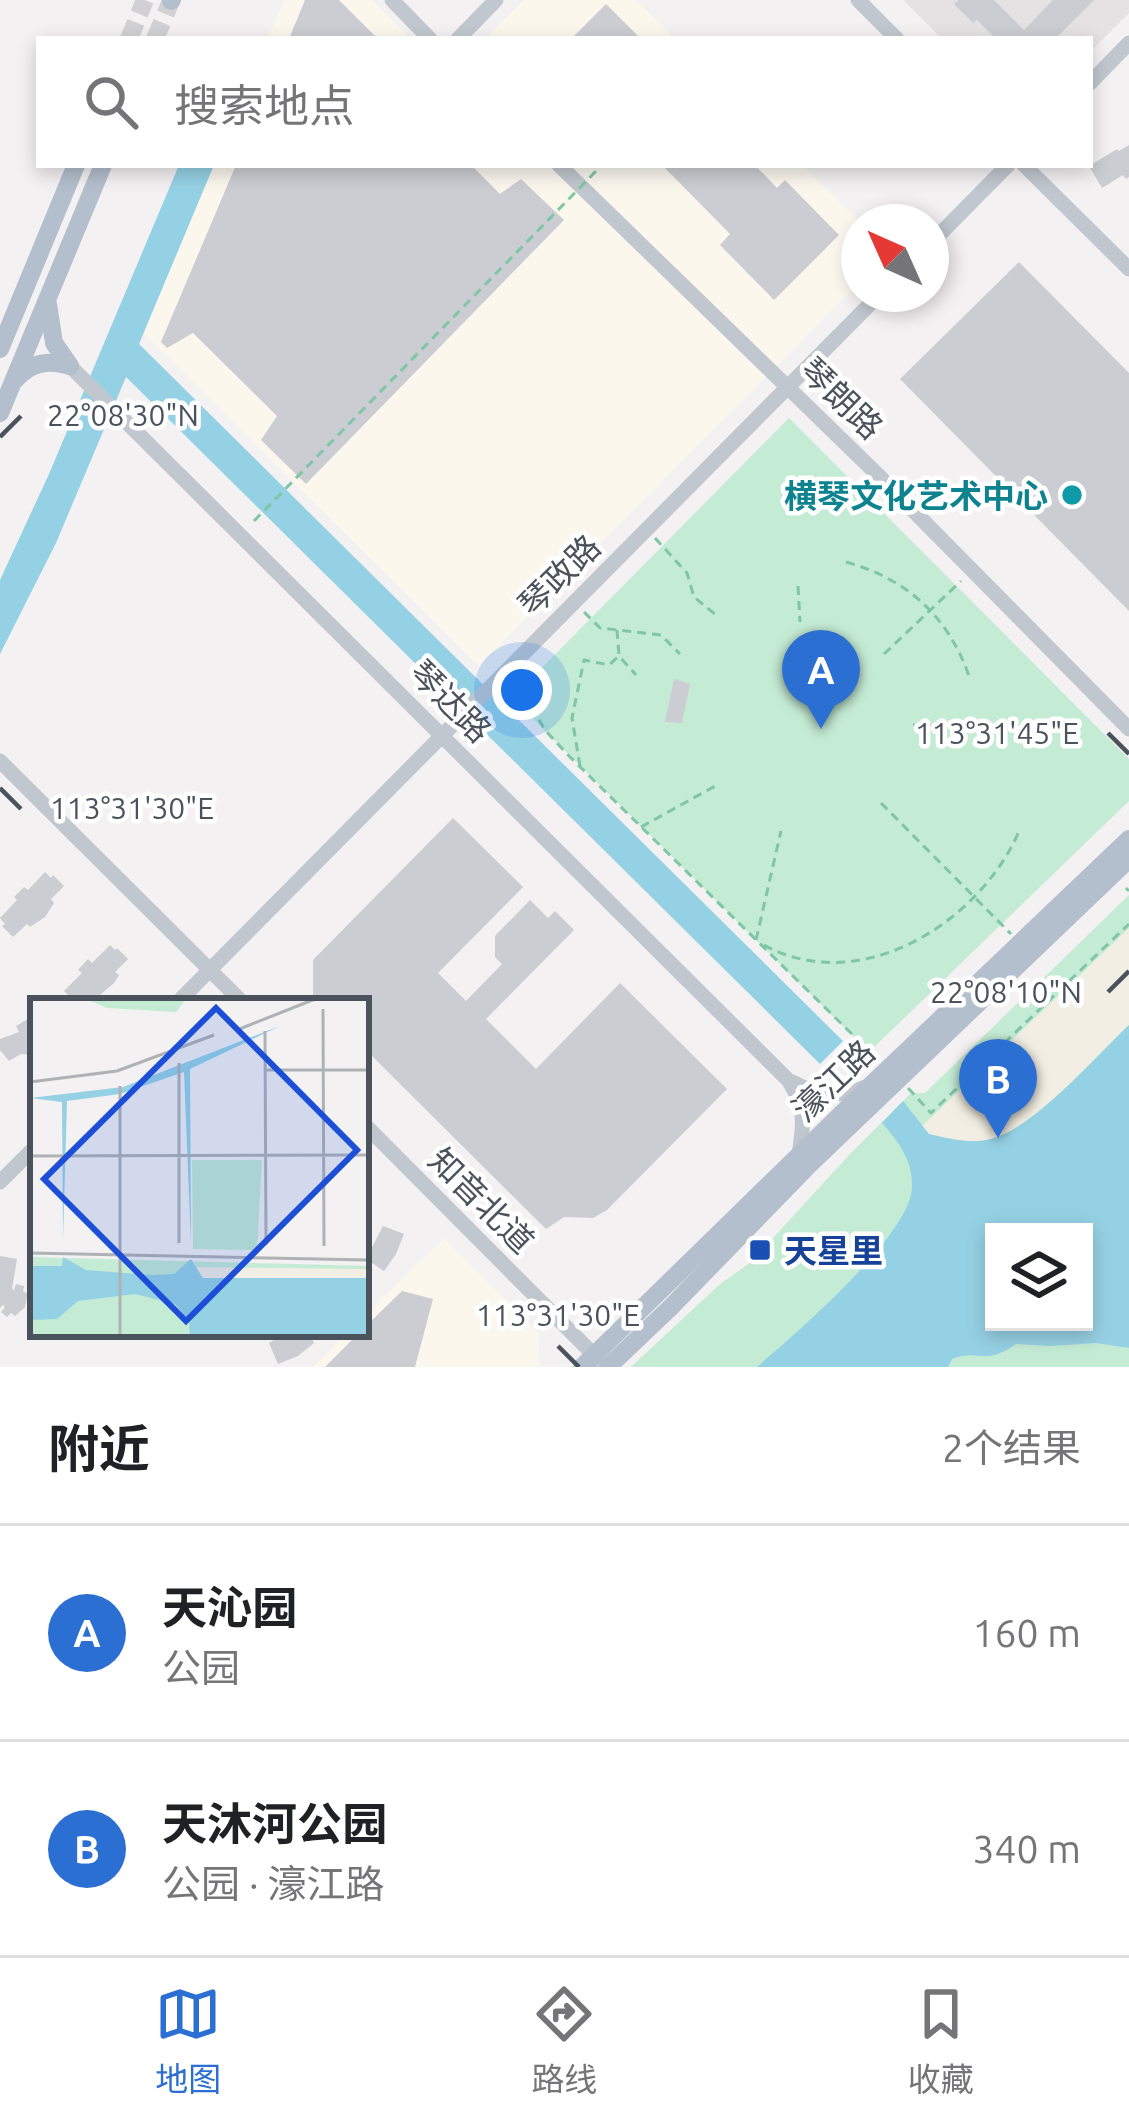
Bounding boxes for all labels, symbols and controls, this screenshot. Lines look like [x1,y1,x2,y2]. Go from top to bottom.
search box [36,36,1093,168]
icon: search [78,69,144,135]
text: 搜索地点 [174,80,354,131]
north arrow [841,204,949,312]
street label: 琴朗路 [794,350,890,446]
text: 22°08'30"N [47,398,199,432]
place label: 横琴文化艺术中心 [784,477,1048,514]
marker: 横琴文化艺术中心 [1059,482,1085,508]
street label: 琴政路 [511,527,607,623]
pin: A [782,630,860,729]
street label: 琴达路 [403,653,499,749]
your location [492,660,552,720]
text: 113°31'45"E [915,716,1079,750]
text: 113°31'30"E [50,791,214,825]
text: 22°08'10"N [930,975,1082,1009]
inset map [30,998,369,1337]
street label: 濠江路 [785,1032,881,1128]
pin: B [959,1039,1037,1138]
street label: 知音北道 [422,1140,542,1260]
map controls [985,1223,1093,1331]
button: layers [985,1223,1093,1331]
place label: 天星里 [784,1232,883,1269]
marker: 天星里 [747,1237,773,1263]
text: 113°31'30"E [476,1298,640,1332]
text: 附近 [48,1419,150,1477]
text: 2个结果 [942,1426,1081,1469]
text: 天沁园 [162,1582,297,1633]
text: A [73,1611,101,1654]
text: 160 m [972,1611,1081,1654]
text: 公园 [162,1646,240,1689]
text: 天沐河公园 [162,1798,387,1849]
text: B [74,1827,100,1870]
text: 340 m [972,1827,1081,1870]
text: 公园 · 濠江路 [162,1862,384,1905]
tab: 地图 [155,1981,221,2101]
tab: 路线 [531,1981,597,2101]
tab: 收藏 [908,1981,974,2101]

